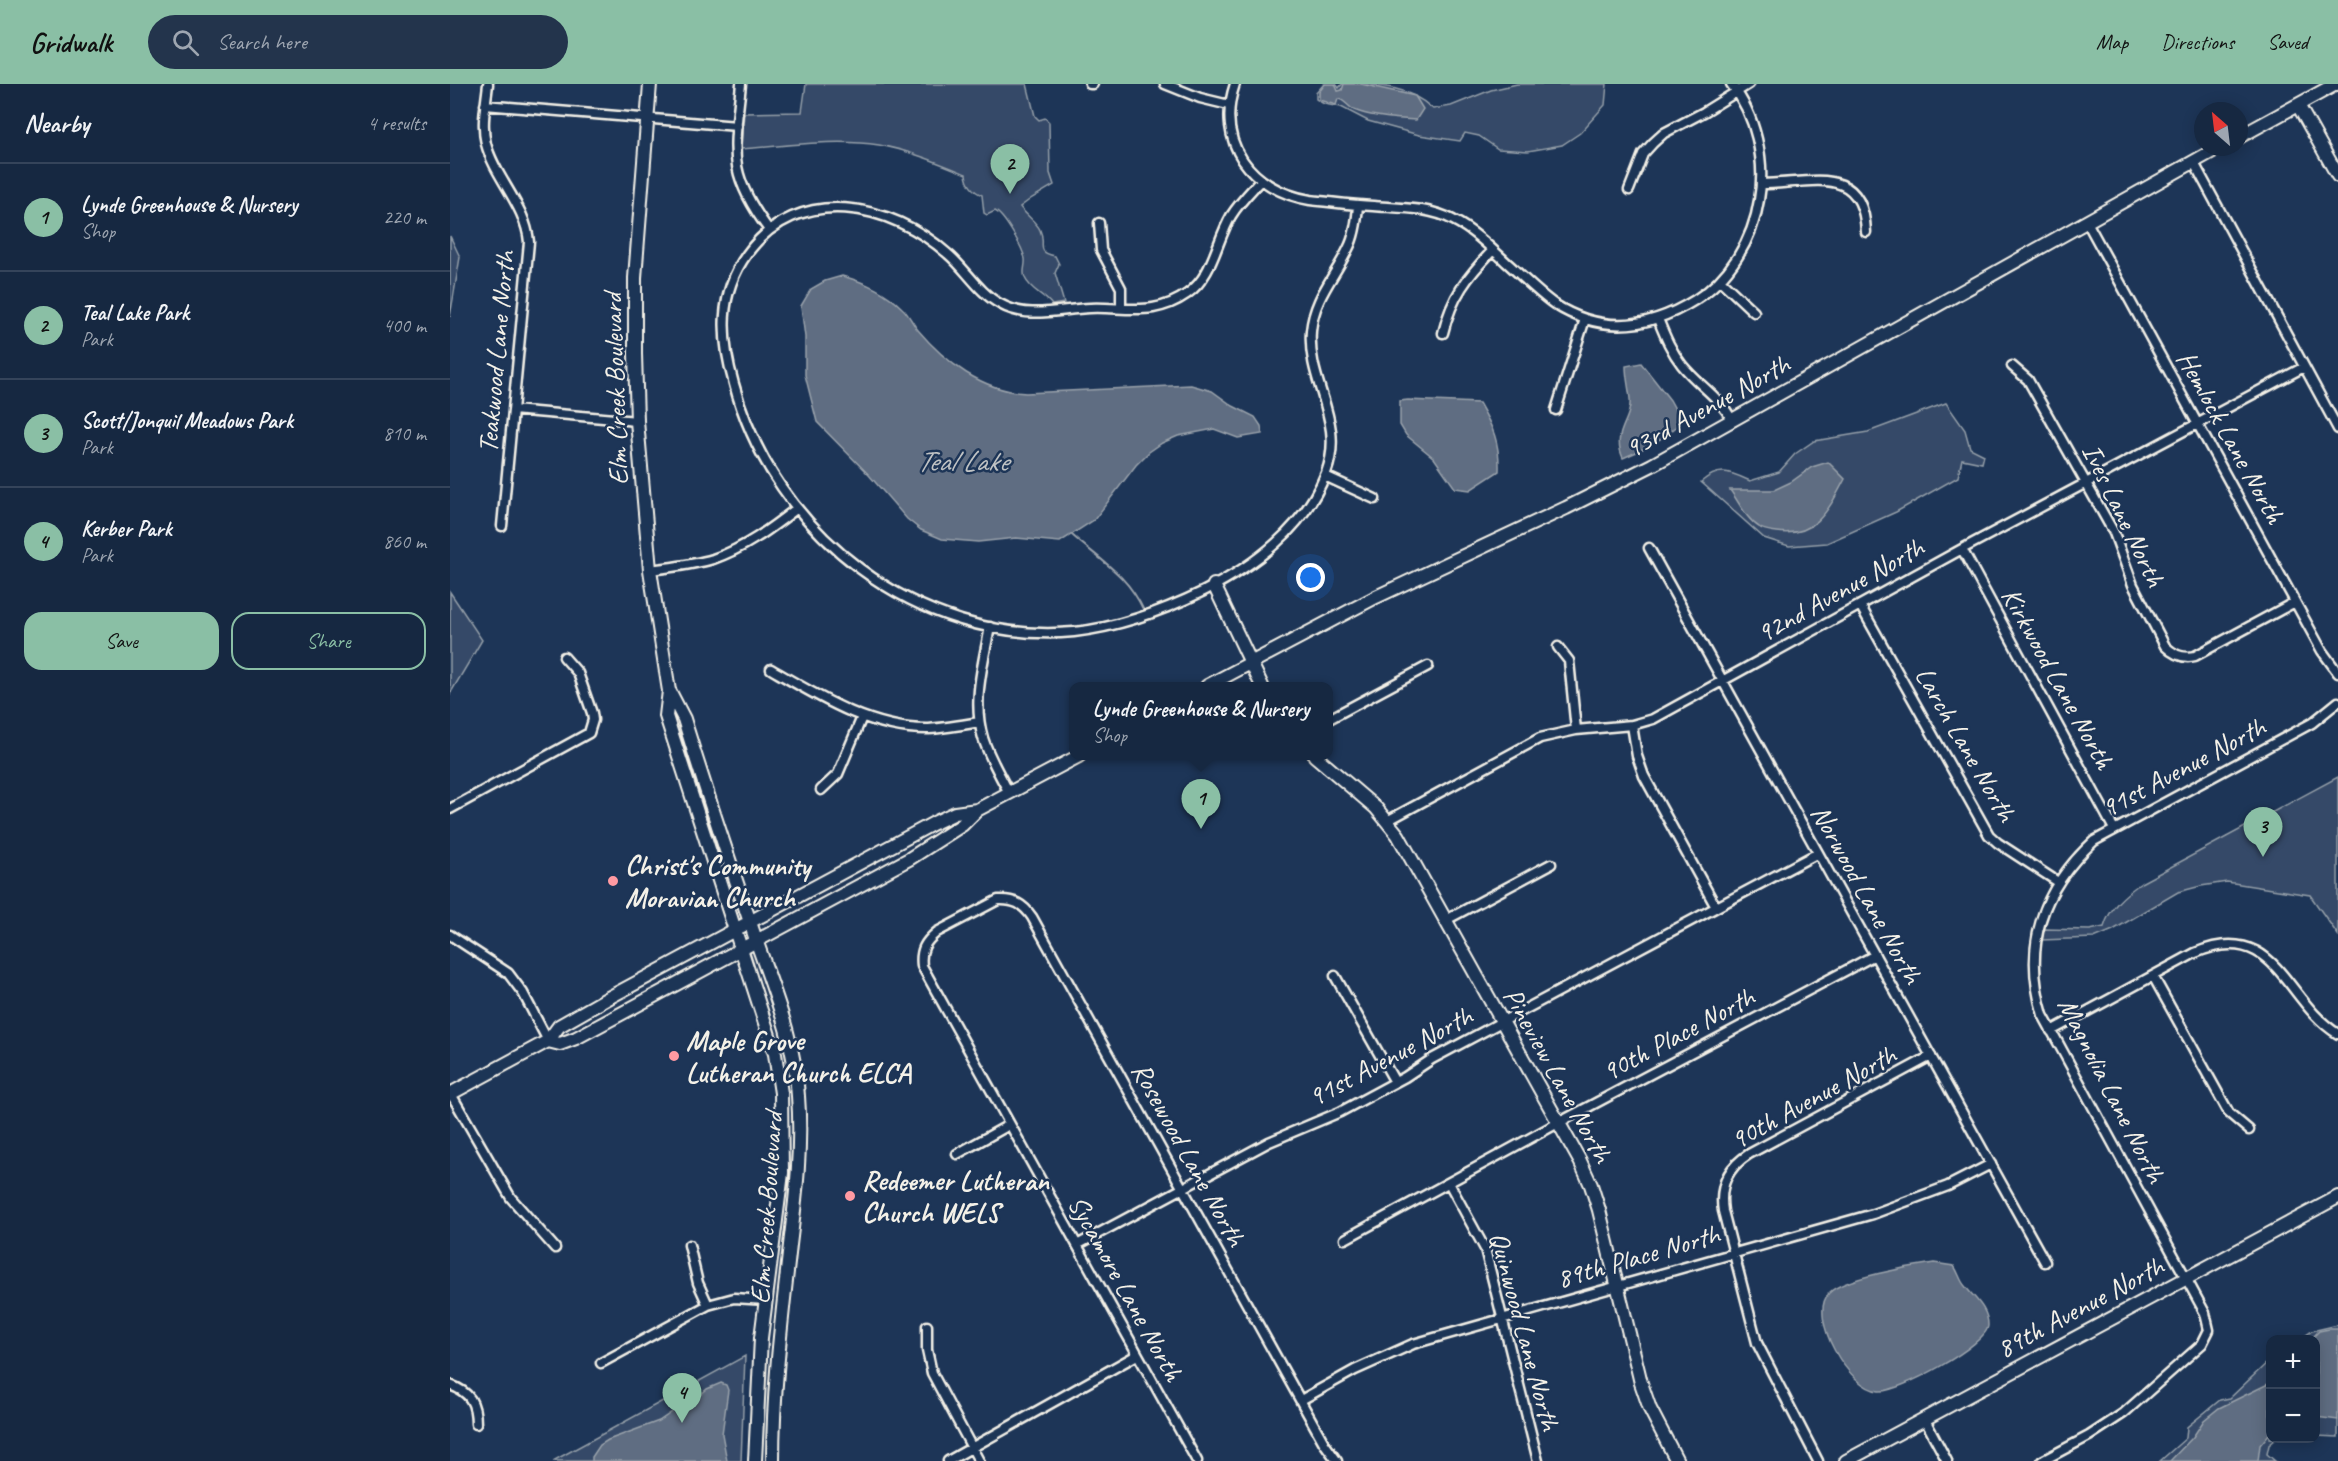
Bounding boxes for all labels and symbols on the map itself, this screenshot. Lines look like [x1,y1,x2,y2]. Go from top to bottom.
north arrow [2194,102,2248,156]
pin: 2 [990,144,1030,194]
street label: Teakwood Lane North [470,248,522,454]
street label: Elm Creek Boulevard [594,288,636,486]
street label: Hemlock Lane North [2169,344,2294,531]
street label: 93rd Avenue North [1618,345,1797,466]
street label: Ives Lane North [2074,438,2174,592]
water label: Teal Lake [917,442,1012,480]
street label: 92nd Avenue North [1750,529,1932,650]
your location [1296,563,1325,592]
street label: Kirkwood Lane North [1994,581,2123,776]
street label: Larch Lane North [1908,660,2025,830]
street label: 91st Avenue North [2095,708,2273,825]
pin: 1 [1182,780,1221,829]
street label: Norwood Lane North [1803,798,1932,991]
pin: 3 [2244,808,2282,857]
place label: Christ's Community Moravian Church [625,848,814,915]
marker: Christ's Community Moravian Church [606,874,620,888]
street label: 90th Place North [1596,978,1762,1089]
street label: Pineview Lane North [1495,981,1621,1170]
street label: Magnolia Lane North [2050,991,2175,1190]
street label: 91st Avenue North [1302,997,1480,1114]
place label: Maple Grove Lutheran Church ELCA [686,1023,912,1090]
street label: 90th Avenue North [1724,1036,1904,1157]
marker: Maple Grove Lutheran Church ELCA [667,1049,681,1063]
street label: Rosewood Lane North [1124,1056,1255,1254]
street label: Elm Creek Boulevard [742,1107,790,1305]
place label: Redeemer Lutheran Church WELS [862,1163,1050,1230]
marker: Redeemer Lutheran Church WELS [843,1189,857,1203]
street label: Sycamore Lane North [1061,1189,1192,1388]
street label: 89th Place North [1553,1215,1725,1296]
street label: Quinwood Lane North [1482,1228,1569,1436]
street label: 89th Avenue North [1990,1247,2171,1366]
pin: 4 [662,1374,702,1423]

